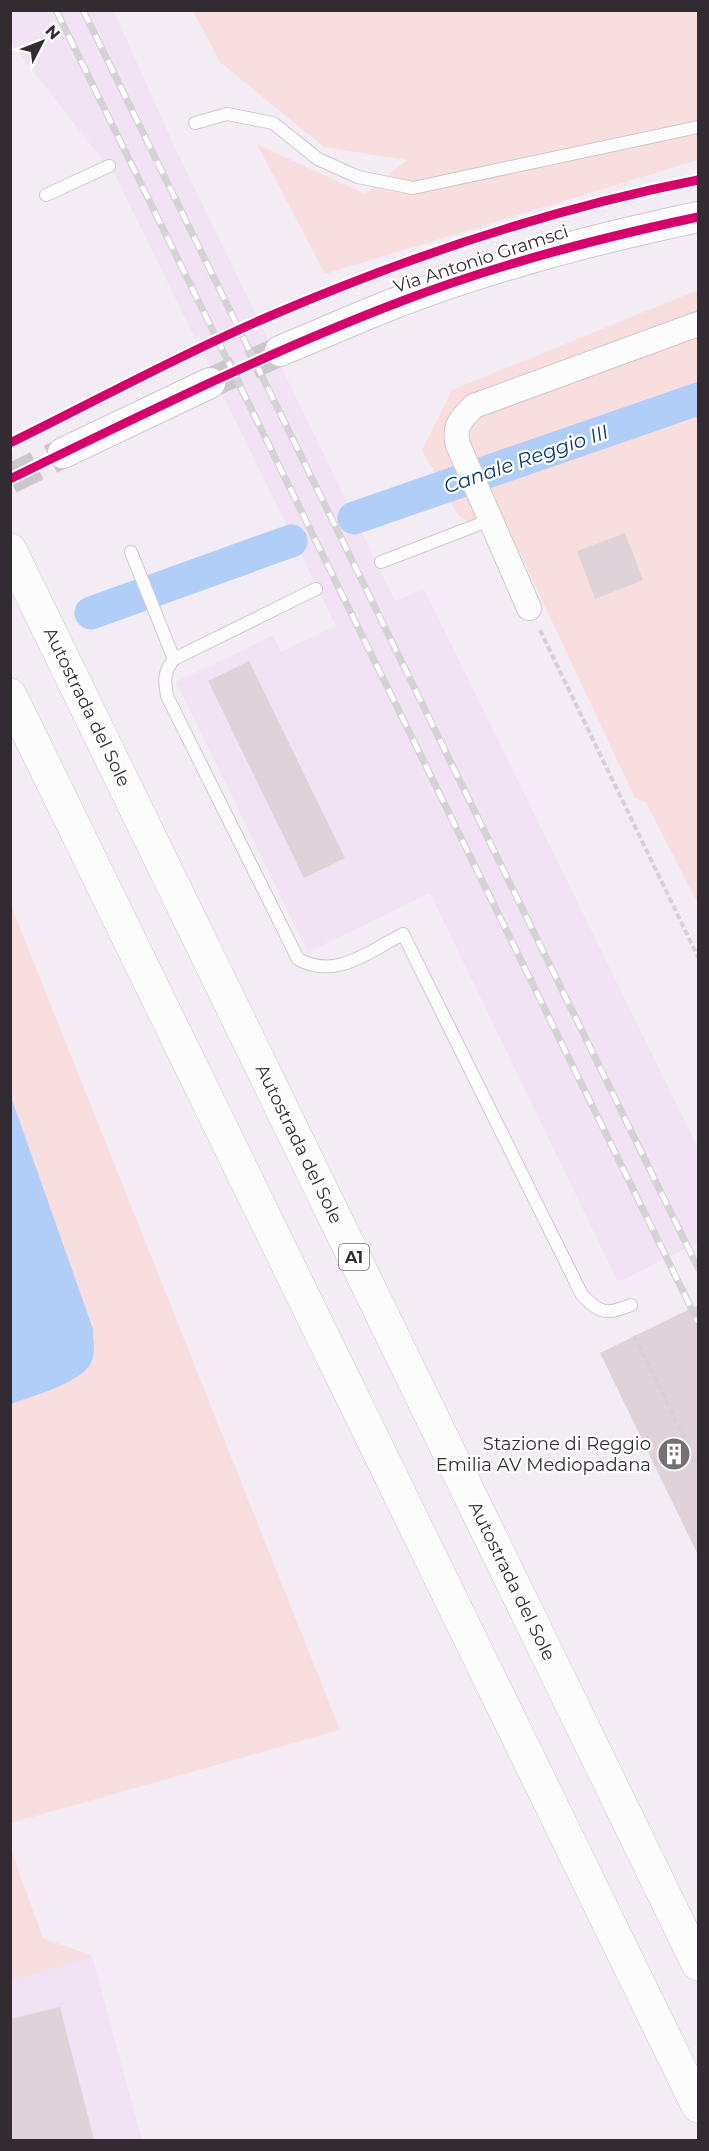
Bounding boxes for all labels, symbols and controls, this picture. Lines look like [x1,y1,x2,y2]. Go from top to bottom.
north arrow [12,12,72,72]
text: N [41,21,64,43]
street label: Via Antonio Gramsci [391,220,571,298]
water label: Canale Reggio III [441,420,611,498]
street label: Autostrada del Sole [39,624,135,790]
street label: Autostrada del Sole [251,1061,347,1227]
road number: A1 [339,1244,369,1270]
place label: Stazione di Reggio Emilia AV Mediopadana [436,1433,651,1476]
building icon: Stazione di Reggio Emilia AV Mediopadana [656,1436,692,1472]
street label: Autostrada del Sole [464,1498,560,1664]

